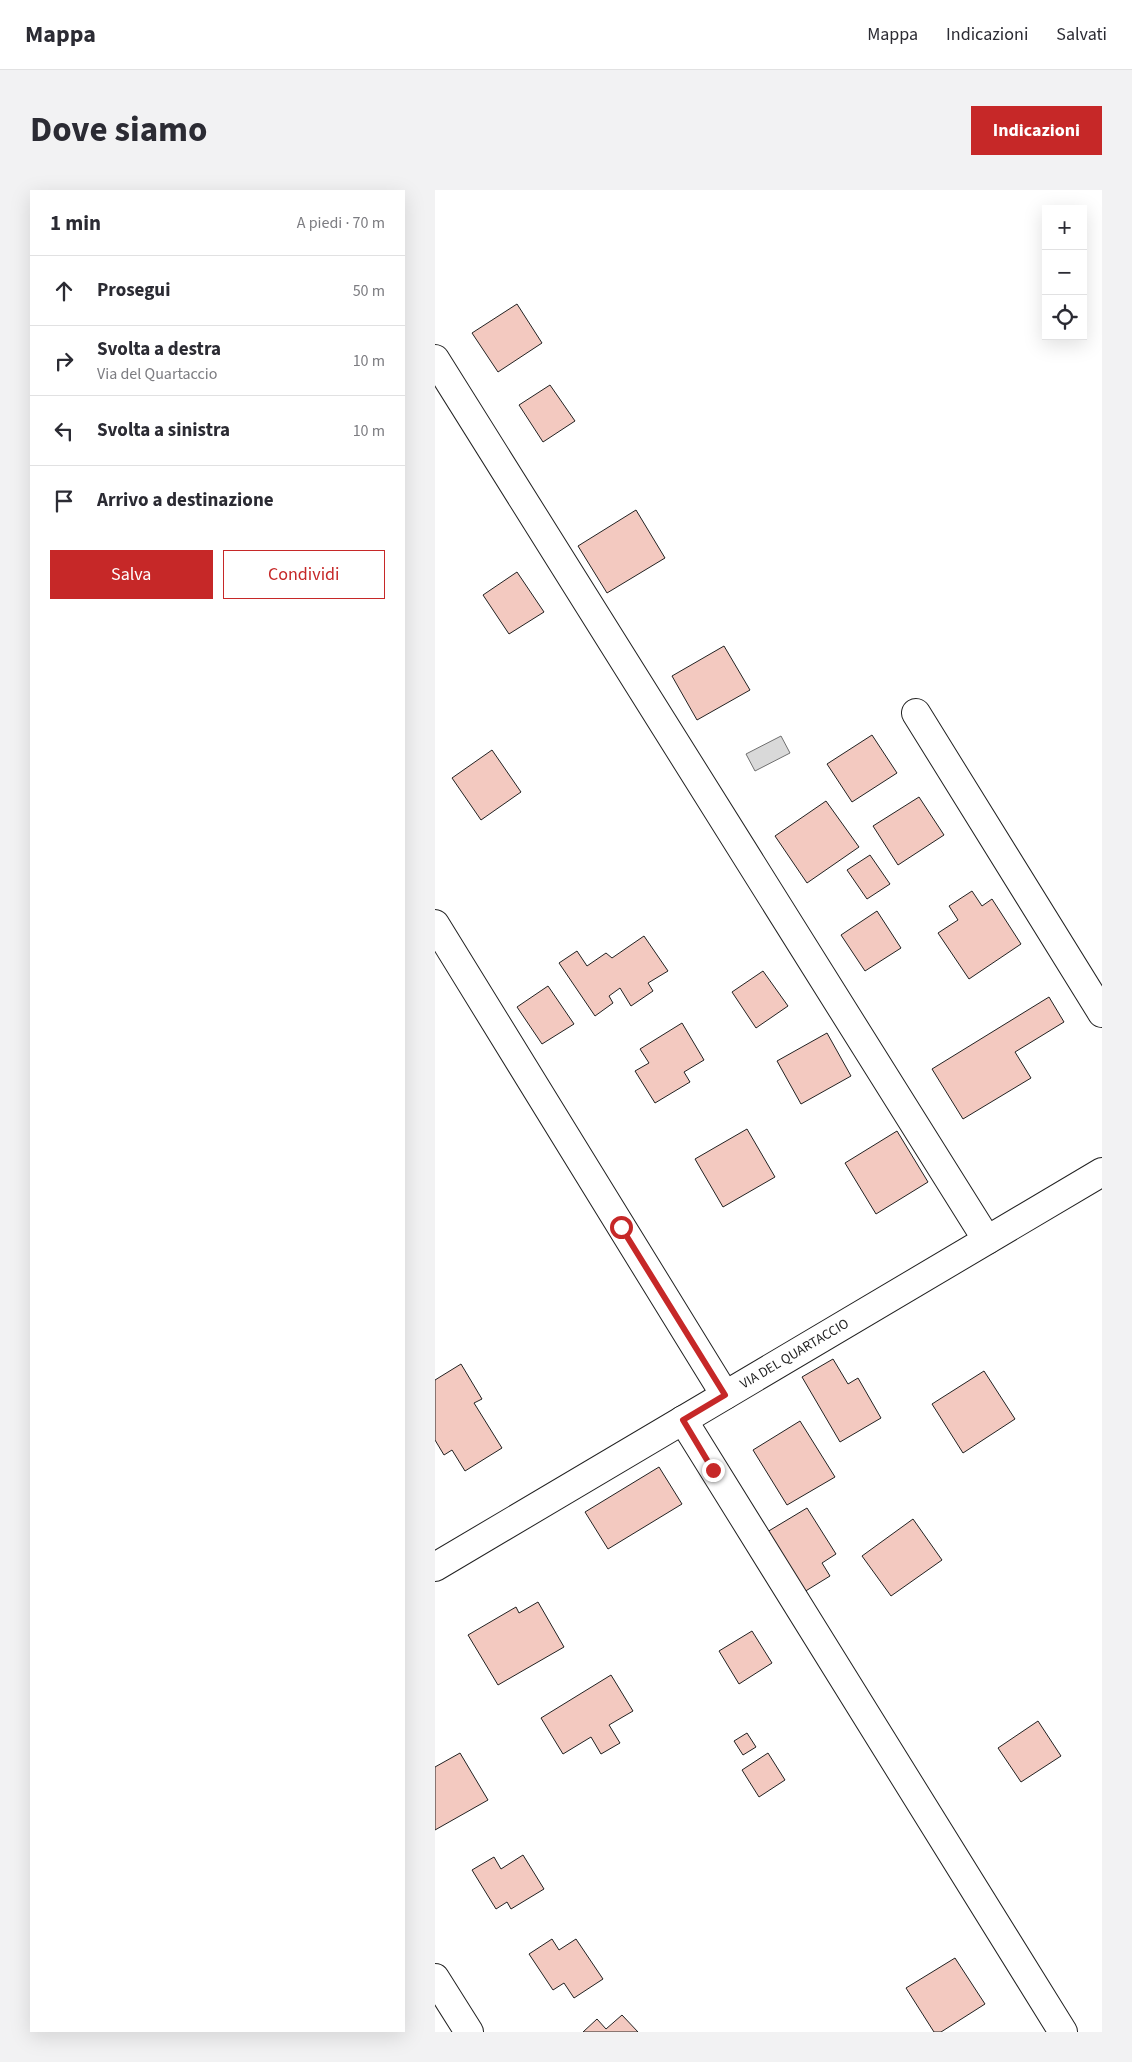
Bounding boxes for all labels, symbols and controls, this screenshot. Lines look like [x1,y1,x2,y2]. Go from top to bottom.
text: Mappa [25,17,96,52]
text: Mappa [867,22,918,47]
text: Indicazioni [946,22,1028,47]
text: Salvati [1056,22,1107,47]
text: Dove siamo [30,105,208,155]
button: Indicazioni [971,106,1102,155]
map controls [1042,205,1087,340]
button: + [1042,205,1087,250]
text: 1 min [50,208,101,238]
text: A piedi · 70 m [297,212,385,234]
button: − [1042,250,1087,295]
icon: ahead [50,277,78,305]
text: Prosegui [97,277,170,304]
text: 50 m [353,280,385,302]
button: locate [1042,295,1087,340]
text: Svolta a destra [97,336,221,363]
icon: right [50,347,78,375]
text: 10 m [353,350,385,372]
text: Via del Quartaccio [97,363,217,385]
icon: left [50,417,78,445]
text: Svolta a sinistra [97,417,230,444]
text: 10 m [353,420,385,442]
icon: arrive [50,487,78,515]
text: Arrivo a destinazione [97,487,274,514]
button: Salva [50,550,213,599]
button: Condividi [223,550,385,599]
route start [610,1216,633,1239]
street label: VIA DEL QUARTACCIO [736,1314,853,1394]
route end [702,1459,725,1482]

